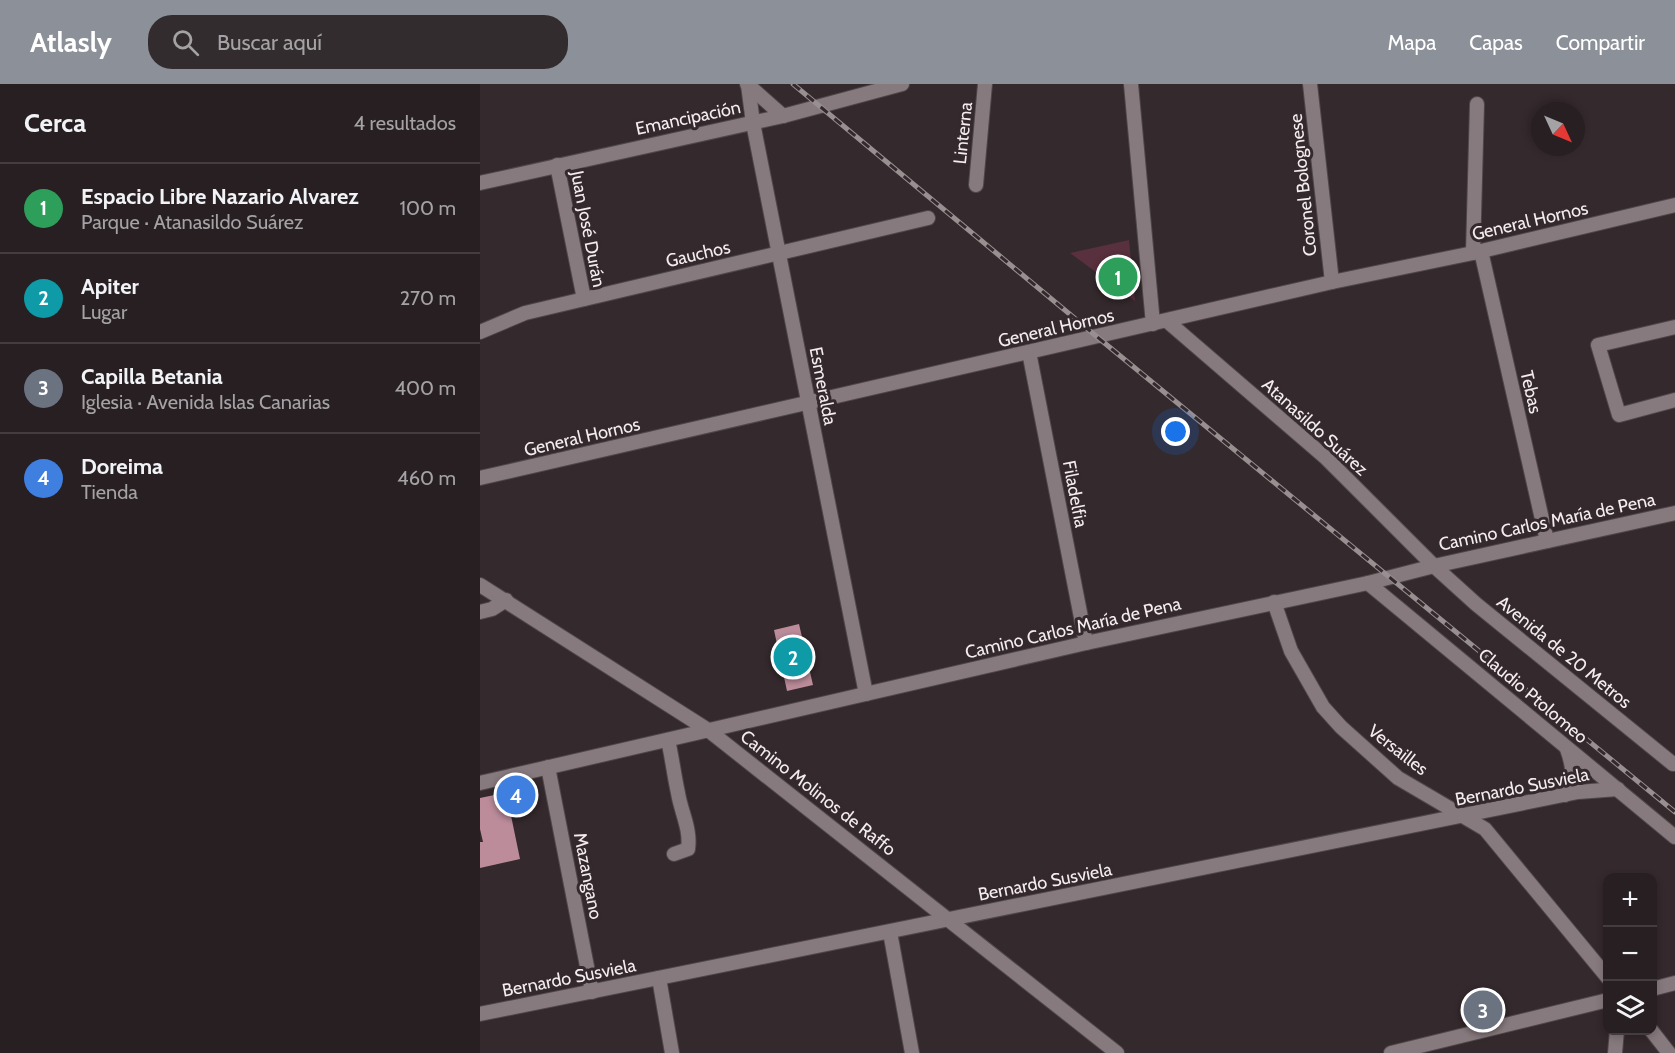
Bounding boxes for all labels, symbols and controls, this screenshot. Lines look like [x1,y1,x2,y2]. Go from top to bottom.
search box [148,15,568,69]
text: Atlasly [30,25,112,59]
icon: search [169,26,202,59]
text: Buscar aquí [217,29,322,56]
text: Mapa [1388,30,1436,55]
text: Capas [1469,30,1523,55]
text: Compartir [1556,30,1645,55]
street label: Emancipación [633,96,743,140]
street label: Linterna [949,100,977,165]
north arrow [1531,102,1585,156]
text: Cerca [24,107,86,139]
text: 4 resultados [354,111,456,135]
street label: Coronel Bolognese [1285,113,1321,257]
street label: Juan José Durán [566,168,610,289]
text: Espacio Libre Nazario Alvarez [81,183,359,210]
text: 1 [40,196,47,220]
text: 100 m [400,196,456,220]
street label: General Hornos [1470,197,1590,245]
text: Parque · Atanasildo Suárez [81,210,303,234]
street label: Gauchos [664,236,732,272]
pin: 1 [1098,254,1138,300]
text: Apiter [81,273,139,300]
text: 2 [38,286,49,310]
text: 270 m [400,286,456,310]
text: Lugar [81,300,127,324]
street label: General Hornos [996,304,1116,352]
street label: Esmeralda [805,345,841,427]
text: Capilla Betania [81,363,223,390]
street label: Tebas [1515,368,1547,416]
street label: Atanasildo Suárez [1257,374,1373,481]
text: 3 [38,376,49,400]
text: 400 m [394,376,456,400]
text: Iglesia · Avenida Islas Canarias [81,390,330,414]
street label: General Hornos [522,413,642,461]
your location [1161,417,1190,446]
text: Doreima [81,453,163,480]
street label: Filadelfia [1058,459,1092,530]
text: 4 [37,466,50,490]
text: 460 m [397,466,456,490]
text: Tienda [81,480,138,504]
street label: Camino Carlos María de Pena [1437,488,1658,556]
street label: Avenida de 20 Metros [1492,591,1636,713]
street label: Camino Carlos María de Pena [963,592,1183,664]
pin: 2 [774,634,812,680]
street label: Claudio Ptolomeo [1474,644,1592,748]
street label: Versailles [1364,720,1432,780]
street label: Camino Molinos de Raffo [736,725,900,861]
street label: Bernardo Susviela [1453,763,1591,811]
pin: 4 [496,772,536,818]
street label: Mazangano [569,831,607,921]
street label: Bernardo Susviela [976,858,1114,906]
map controls [1603,873,1657,1035]
button: + [1603,873,1657,927]
button: − [1603,927,1657,981]
street label: Bernardo Susviela [500,954,638,1002]
button: layers [1603,981,1657,1035]
pin: 3 [1464,988,1502,1032]

